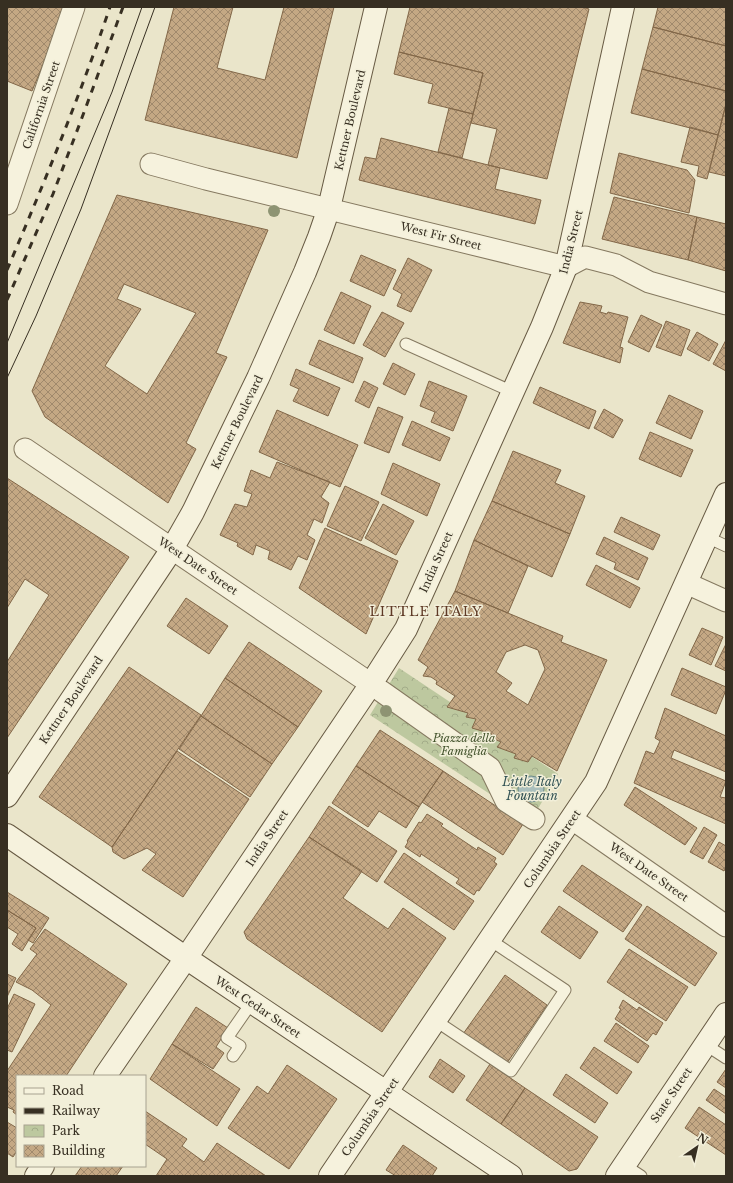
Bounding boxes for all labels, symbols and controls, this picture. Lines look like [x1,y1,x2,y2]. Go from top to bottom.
street label: California Street [19,58,63,151]
street label: Kettner Boulevard [332,68,369,172]
street label: India Street [556,208,586,275]
street label: West Fir Street [398,219,484,253]
street label: Kettner Boulevard [208,372,266,471]
street label: India Street [416,528,456,595]
street label: West Date Street [155,534,241,598]
district label: LITTLE ITALY [369,603,483,620]
street label: Kettner Boulevard [36,653,106,747]
park label: Piazza della Famiglia [432,731,495,758]
water label: Little Italy Fountain [501,774,562,803]
street label: India Street [243,806,292,869]
street label: Columbia Street [520,806,584,891]
street label: West Date Street [606,839,692,905]
street label: West Cedar Street [212,973,304,1041]
street label: State Street [647,1064,695,1125]
street label: Columbia Street [338,1074,402,1159]
legend [16,1075,146,1167]
text: Road [52,1083,84,1098]
text: Railway [52,1103,101,1118]
text: Park [52,1123,80,1138]
north arrow [677,1127,717,1167]
text: N [694,1130,711,1148]
text: Building [52,1143,106,1158]

